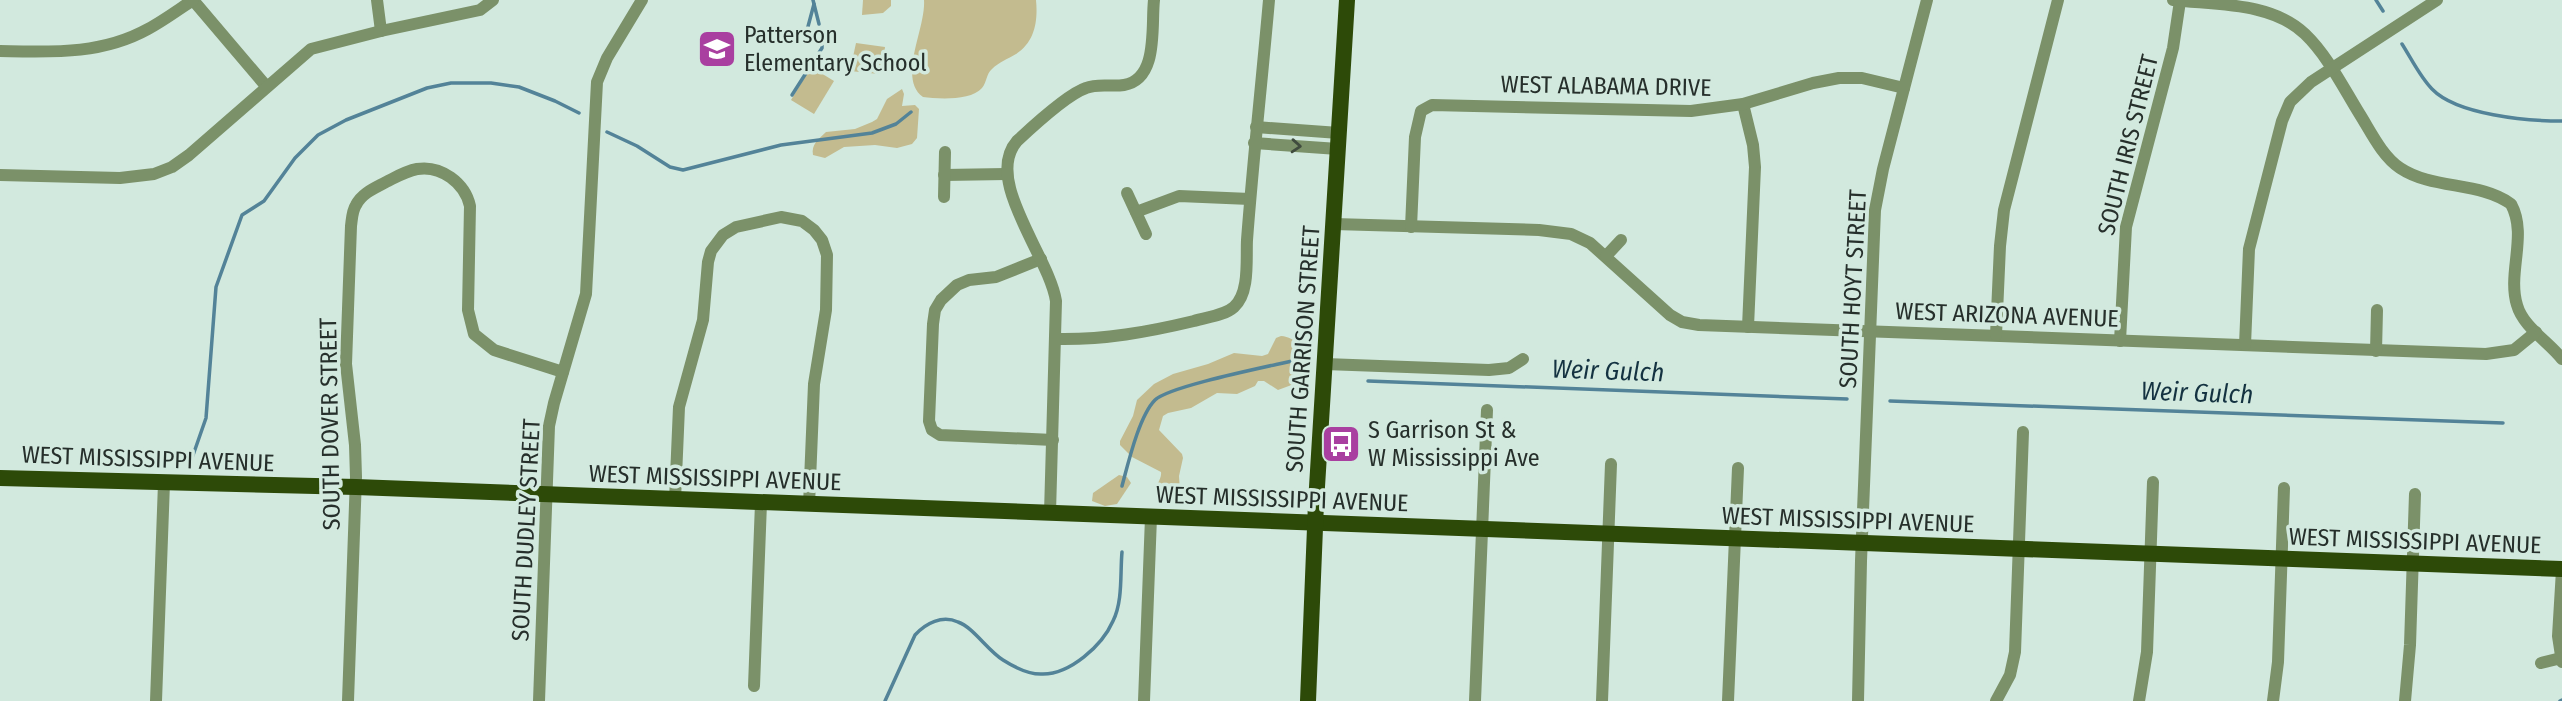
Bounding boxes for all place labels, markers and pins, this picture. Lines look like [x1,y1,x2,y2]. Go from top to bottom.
place label: Patterson Elementary School [744,21,927,77]
school or university icon: Patterson Elementary School [696,28,738,70]
place label: S Garrison St & W Mississippi Ave [1368,416,1540,472]
bus stop icon: S Garrison St & W Mississippi Ave [1320,423,1362,465]

